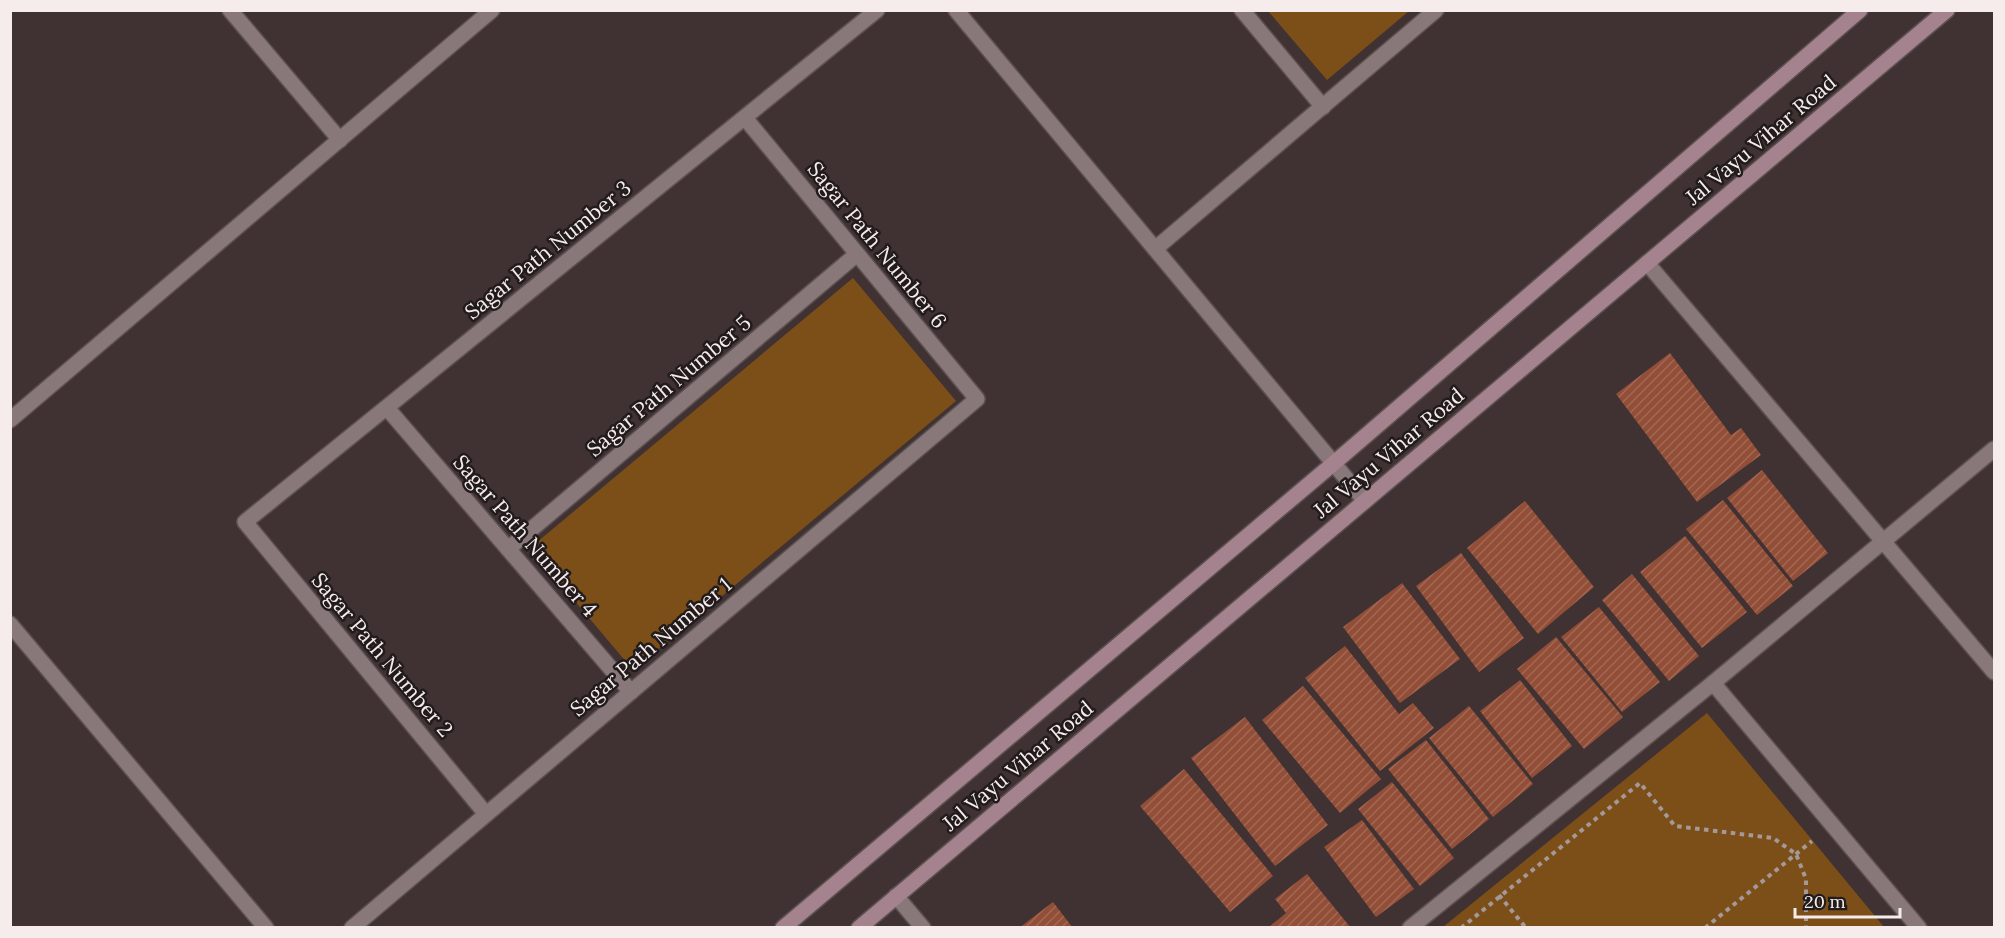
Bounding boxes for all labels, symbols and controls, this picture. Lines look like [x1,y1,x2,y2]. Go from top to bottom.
street label: Jal Vayu Vihar Road [1679,69,1842,211]
street label: Sagar Path Number 6 [802,156,953,334]
street label: Sagar Path Number 3 [459,174,636,325]
street label: Sagar Path Number 5 [581,309,756,462]
street label: Jal Vayu Vihar Road [1307,382,1470,524]
street label: Sagar Path Number 4 [448,449,603,622]
street label: Sagar Path Number 2 [306,567,459,742]
street label: Sagar Path Number 1 [564,571,737,722]
street label: Jal Vayu Vihar Road [936,695,1099,837]
scale bar [1795,881,1900,919]
text: 20 m [1804,890,1846,913]

